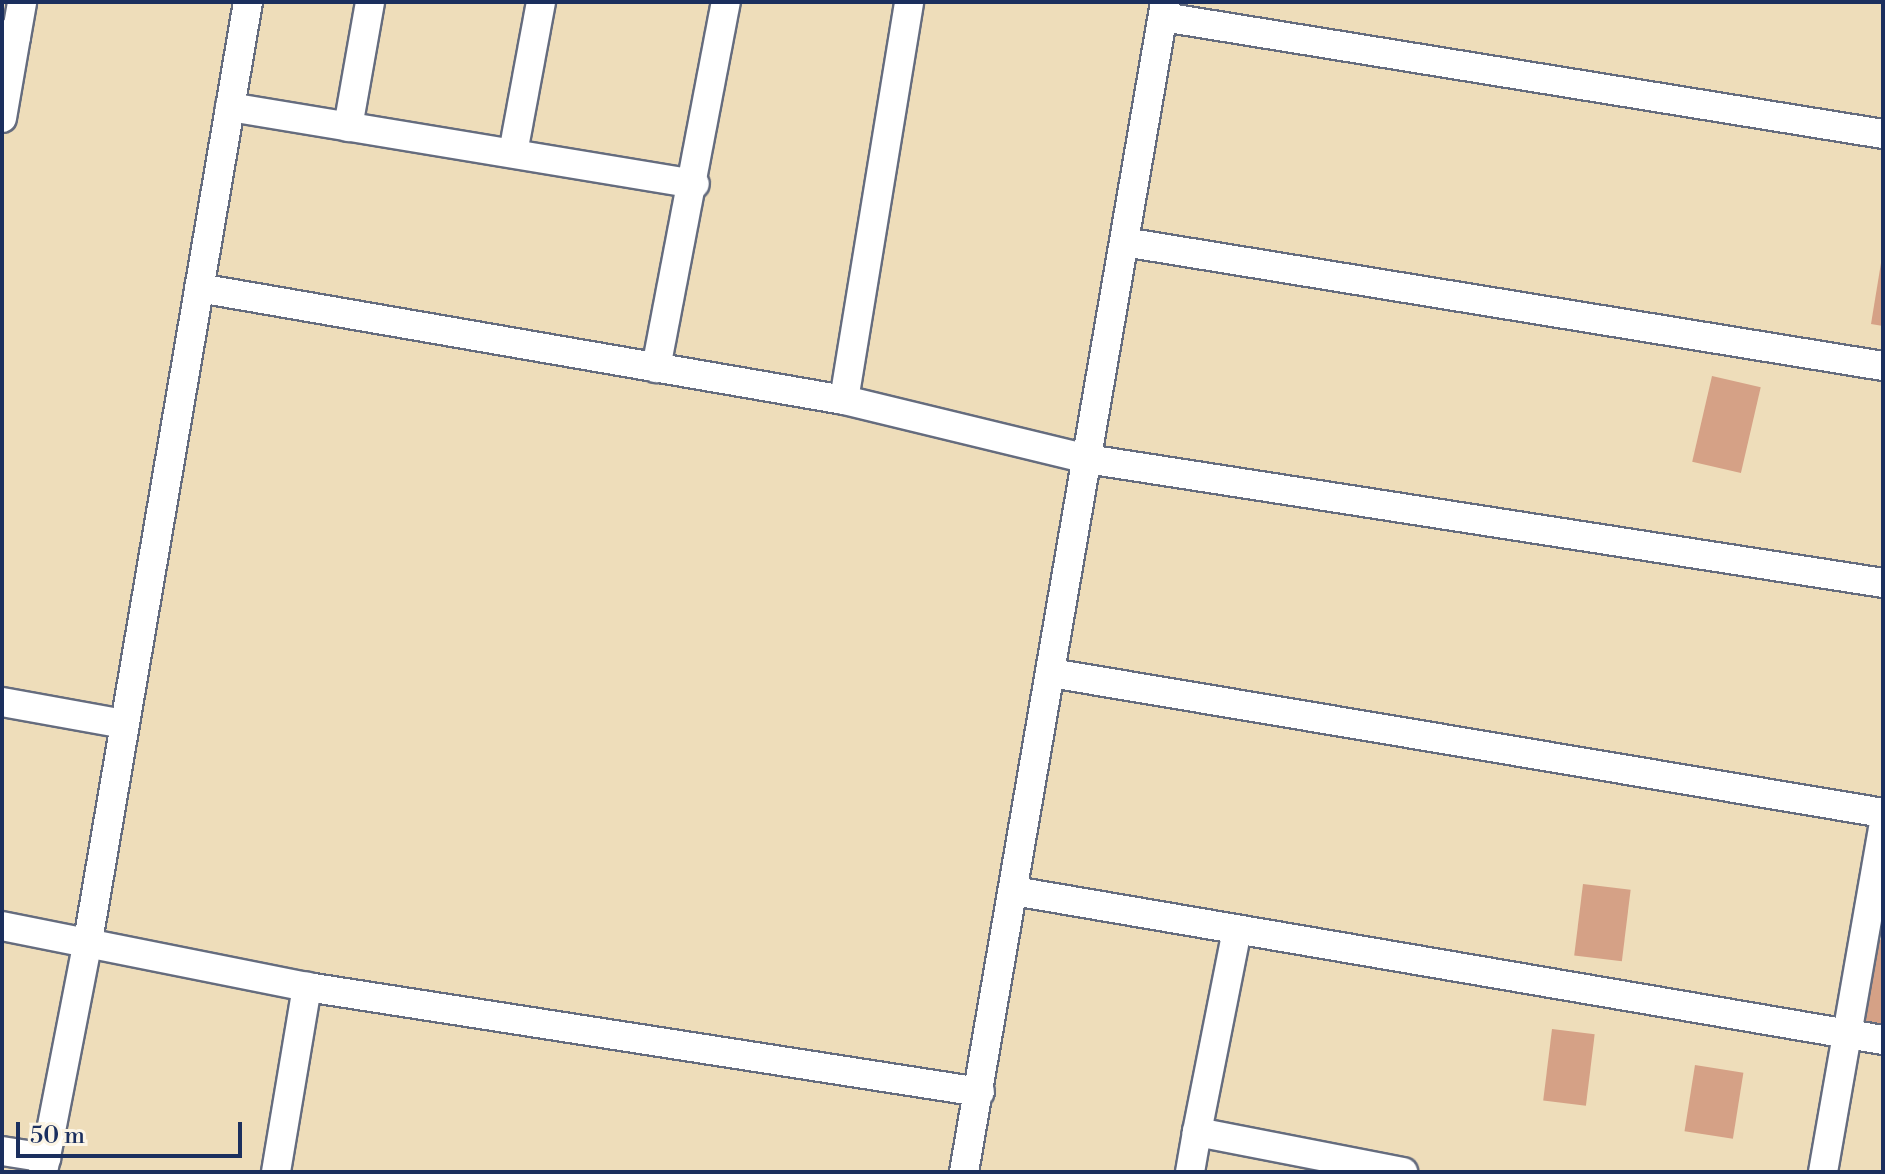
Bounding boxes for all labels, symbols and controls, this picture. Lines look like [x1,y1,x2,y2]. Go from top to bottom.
scale bar [20,1106,246,1156]
text: 50 m [30,1121,85,1151]

